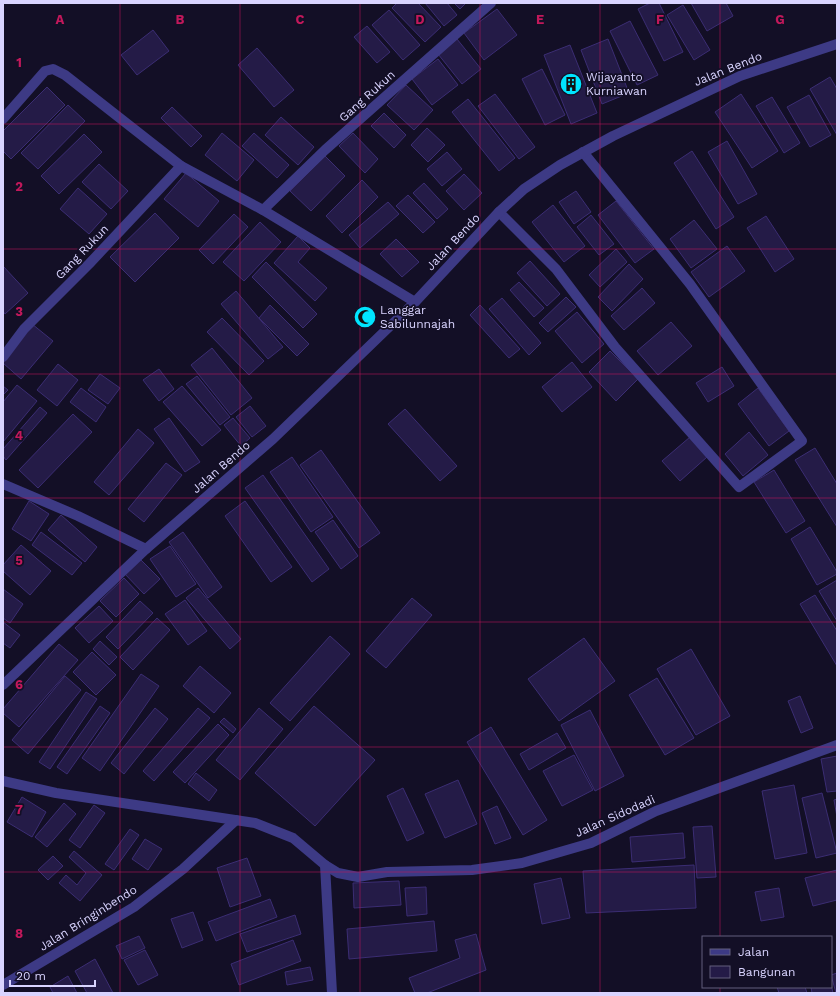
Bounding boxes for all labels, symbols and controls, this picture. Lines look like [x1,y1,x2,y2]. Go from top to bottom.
text: A [56,12,65,27]
text: B [176,12,185,27]
text: C [296,12,305,27]
text: D [415,12,425,27]
text: E [536,12,544,27]
text: F [656,12,664,27]
text: G [775,12,785,27]
street label: Jalan Bendo [692,49,764,89]
text: 1 [16,55,22,70]
street label: Gang Rukun [336,67,398,125]
place label: Wijayanto Kurniawan [586,70,647,98]
building icon: Wijayanto Kurniawan [558,71,584,97]
text: 2 [15,179,23,194]
street label: Jalan Bendo [423,211,483,273]
street label: Gang Rukun [53,222,111,282]
place label: Langgar Sabilunnajah [380,303,455,331]
text: 3 [15,304,23,319]
mosque icon: Langgar Sabilunnajah [352,304,378,330]
text: 4 [15,428,24,443]
street label: Jalan Bendo [189,438,253,496]
text: 5 [15,553,23,568]
text: 6 [15,677,23,692]
street label: Jalan Sidodadi [573,792,657,840]
text: 7 [15,802,23,817]
street label: Jalan Bringinbendo [37,882,139,954]
text: 8 [15,926,23,941]
legend [702,936,832,988]
text: Jalan [738,945,769,959]
scale bar [10,962,95,988]
text: Bangunan [738,965,796,979]
text: 20 m [16,969,46,983]

